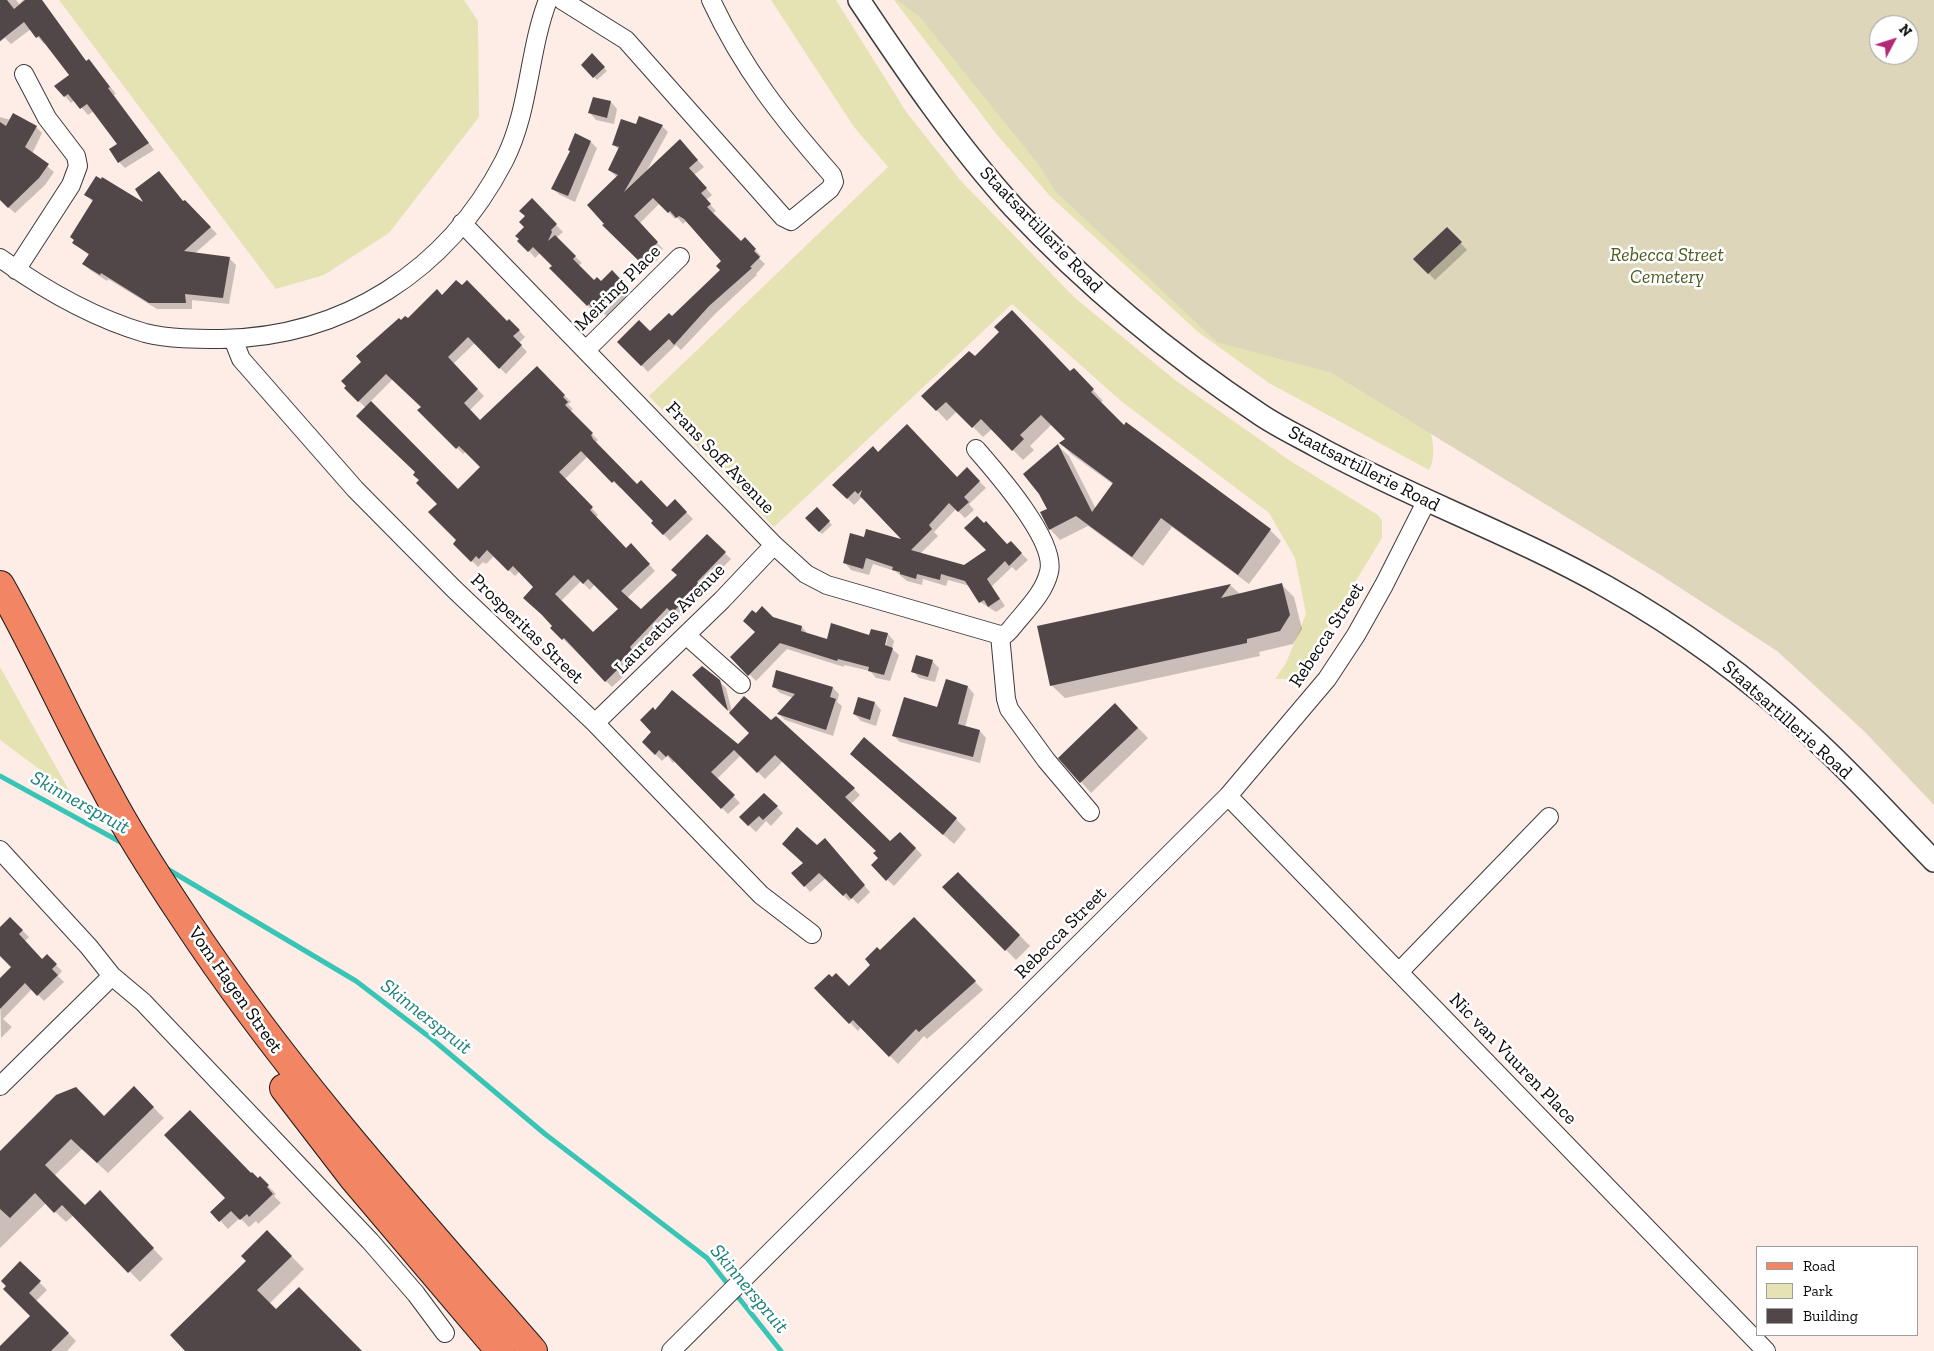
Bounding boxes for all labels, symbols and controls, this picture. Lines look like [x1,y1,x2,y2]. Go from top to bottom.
north arrow [1869,15,1919,65]
text: N [1895,21,1915,40]
street label: Staatsartillerie Road [975,162,1107,298]
street label: Meiring Place [570,240,666,336]
park label: Rebecca Street Cemetery [1610,245,1724,289]
street label: Frans Soff Avenue [661,397,779,519]
street label: Staatsartillerie Road [1284,421,1444,517]
street label: Laureatus Avenue [610,559,730,679]
street label: Prosperitas Street [466,569,588,689]
street label: Rebecca Street [1285,578,1369,692]
street label: Staatsartillerie Road [1717,656,1857,784]
water label: Skinnerspruit [27,766,133,840]
street label: Rebecca Street [1010,882,1112,984]
street label: Vom Hagen Street [183,922,287,1058]
water label: Skinnerspruit [376,974,476,1060]
street label: Nic van Vuuren Place [1444,988,1582,1130]
water label: Skinnerspruit [705,1240,793,1338]
legend [1756,1246,1919,1336]
text: Road [1803,1257,1835,1275]
text: Park [1803,1282,1833,1300]
text: Building [1803,1307,1858,1325]

